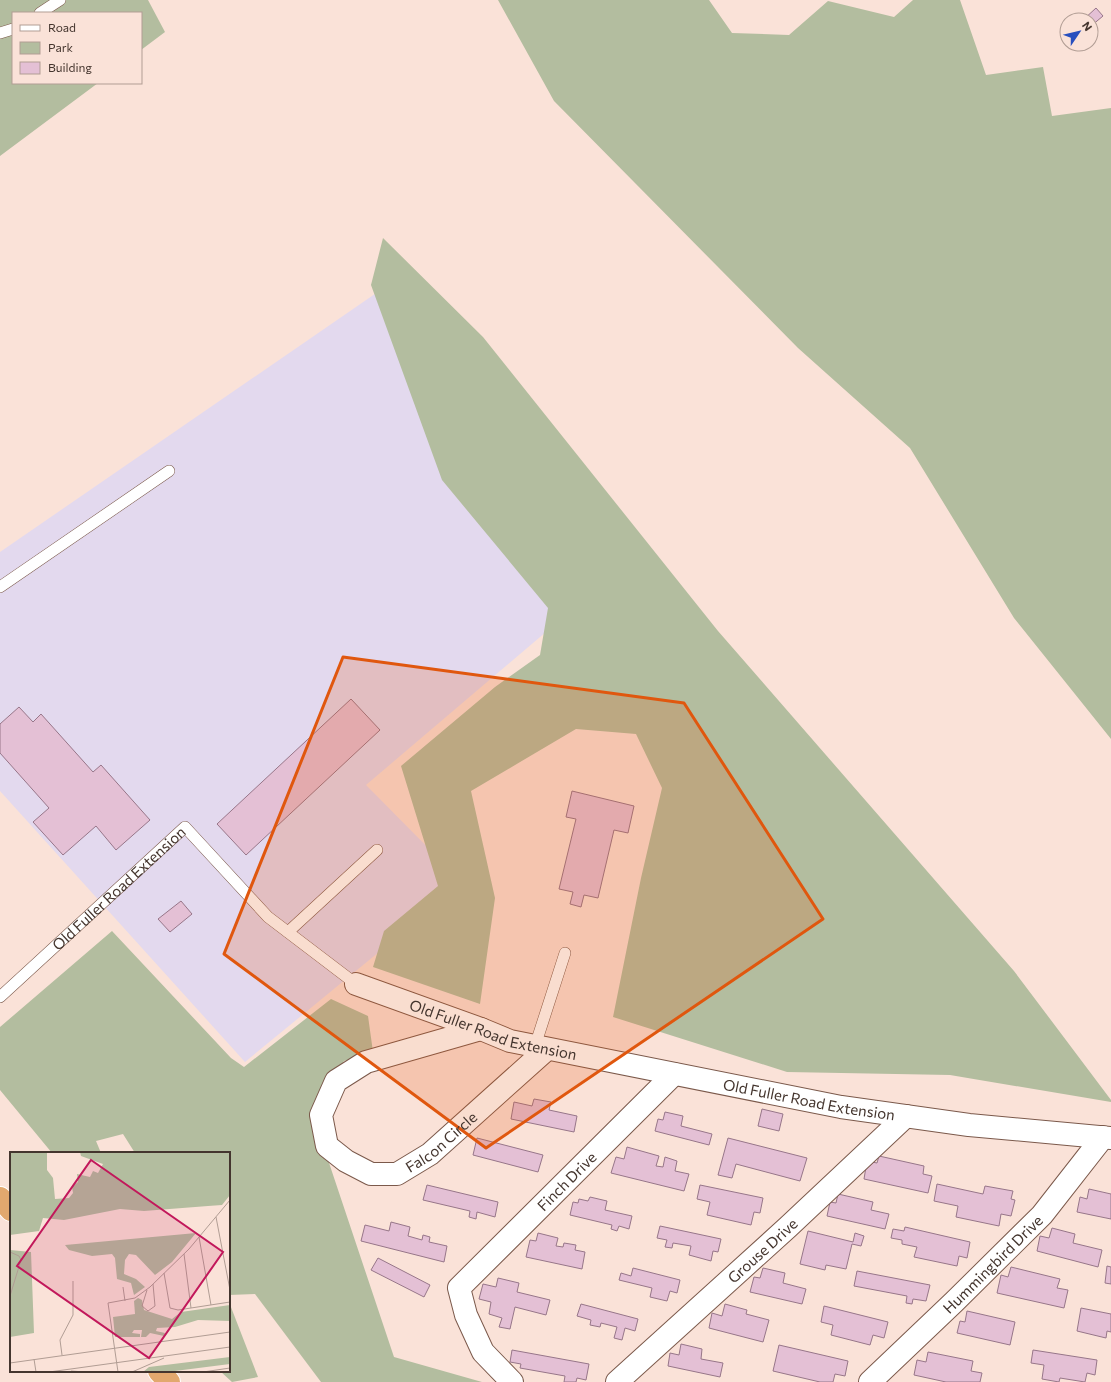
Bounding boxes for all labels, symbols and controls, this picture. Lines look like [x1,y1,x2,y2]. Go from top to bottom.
legend [12,12,142,84]
north arrow [1059,12,1099,52]
text: N [1080,19,1095,33]
text: Road [48,20,76,34]
text: Park [48,40,74,54]
text: Building [48,60,92,74]
street label: Old Fuller Road Extension [48,822,189,954]
street label: Old Fuller Road Extension [407,995,578,1063]
street label: Old Fuller Road Extension [722,1075,896,1124]
street label: Falcon Circle [402,1107,480,1176]
street label: Finch Drive [533,1148,600,1214]
inset map [10,1152,230,1372]
street label: Hummingbird Drive [939,1211,1046,1317]
street label: Grouse Drive [724,1214,801,1287]

